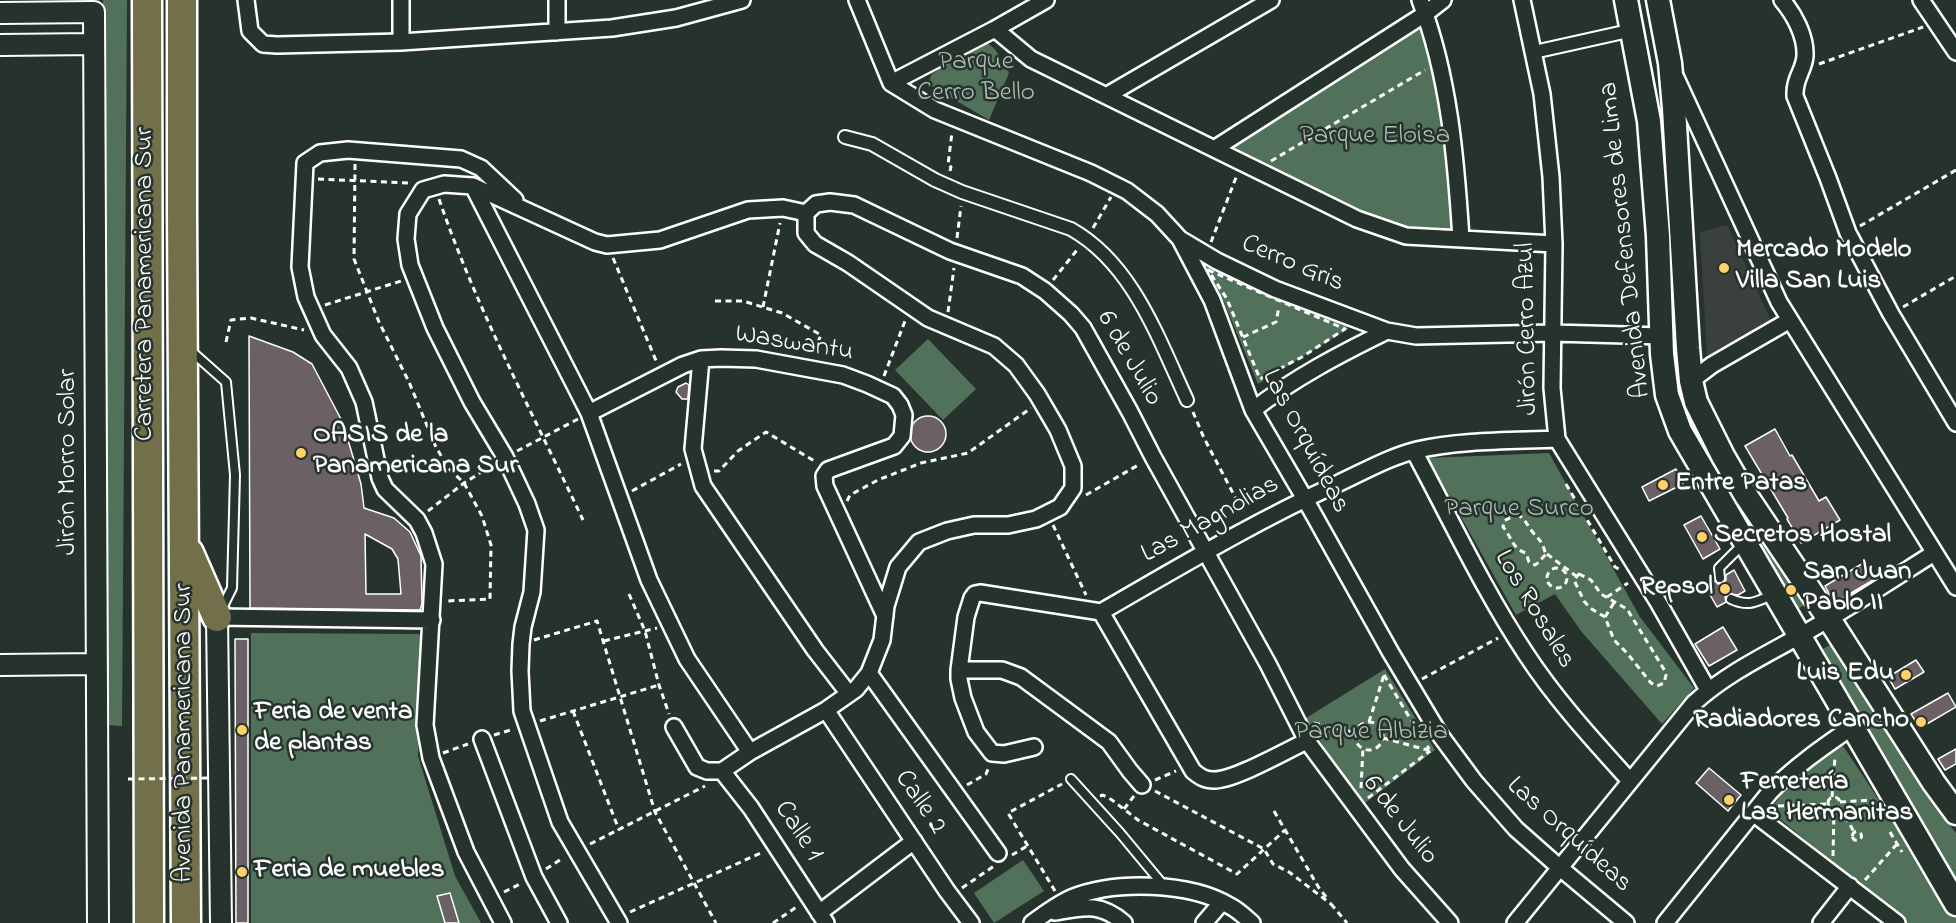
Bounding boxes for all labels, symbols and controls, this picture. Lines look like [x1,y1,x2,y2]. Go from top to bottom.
park label: Parque Cerro Bello [917,48,1035,111]
street label: Avenida Defensores de Lima [1594,80,1660,400]
park label: Parque Eloisa [1300,122,1450,154]
street label: Carretera Panamericana Sur [131,127,163,441]
street label: Cerro Gris [1236,229,1348,301]
place label: Mercado Modelo Villa San Luis [1736,236,1912,299]
street label: Jirón Cerro Azul [1511,242,1547,416]
marker: Mercado Modelo Villa San Luis [1717,261,1731,275]
street label: 6 de Julio [1088,306,1168,412]
street label: Waswantu [733,320,855,370]
street label: Las Orquídeas [1253,365,1355,519]
street label: Jirón Morro Solar [54,369,86,555]
place label: OASIS de la Panamericana Sur [313,421,518,484]
marker: OASIS de la Panamericana Sur [294,446,308,460]
place label: Entre Patas [1675,469,1807,501]
street label: Las Magnolias [1136,470,1286,572]
marker: Entre Patas [1656,478,1670,492]
park label: Parque Surco [1444,495,1594,527]
place label: Secretos Hostal [1714,521,1891,553]
marker: Secretos Hostal [1695,530,1709,544]
street label: Los Rosales [1485,545,1581,675]
place label: San Juan Pablo II [1803,558,1911,621]
place label: Repsol [1640,573,1713,605]
marker: Repsol [1718,582,1732,596]
street label: Avenida Panamericana Sur [170,583,202,883]
marker: San Juan Pablo II [1784,583,1798,597]
place label: Luis Edu [1796,659,1894,691]
marker: Luis Edu [1899,668,1913,682]
place label: Feria de venta de plantas [254,698,412,761]
place label: Radiadores Cancho [1693,706,1909,738]
marker: Radiadores Cancho [1914,715,1928,729]
park label: Parque Albizia [1294,718,1448,750]
marker: Feria de venta de plantas [235,723,249,737]
street label: Calle 2 [886,765,952,841]
place label: Ferretería Las Hermanitas [1741,768,1913,831]
street label: 6 de Julio [1354,770,1444,872]
street label: Las Orquídeas [1498,771,1638,901]
marker: Ferretería Las Hermanitas [1722,793,1736,807]
street label: Calle 1 [765,796,829,868]
place label: Feria de muebles [254,856,444,888]
marker: Feria de muebles [235,865,249,879]

